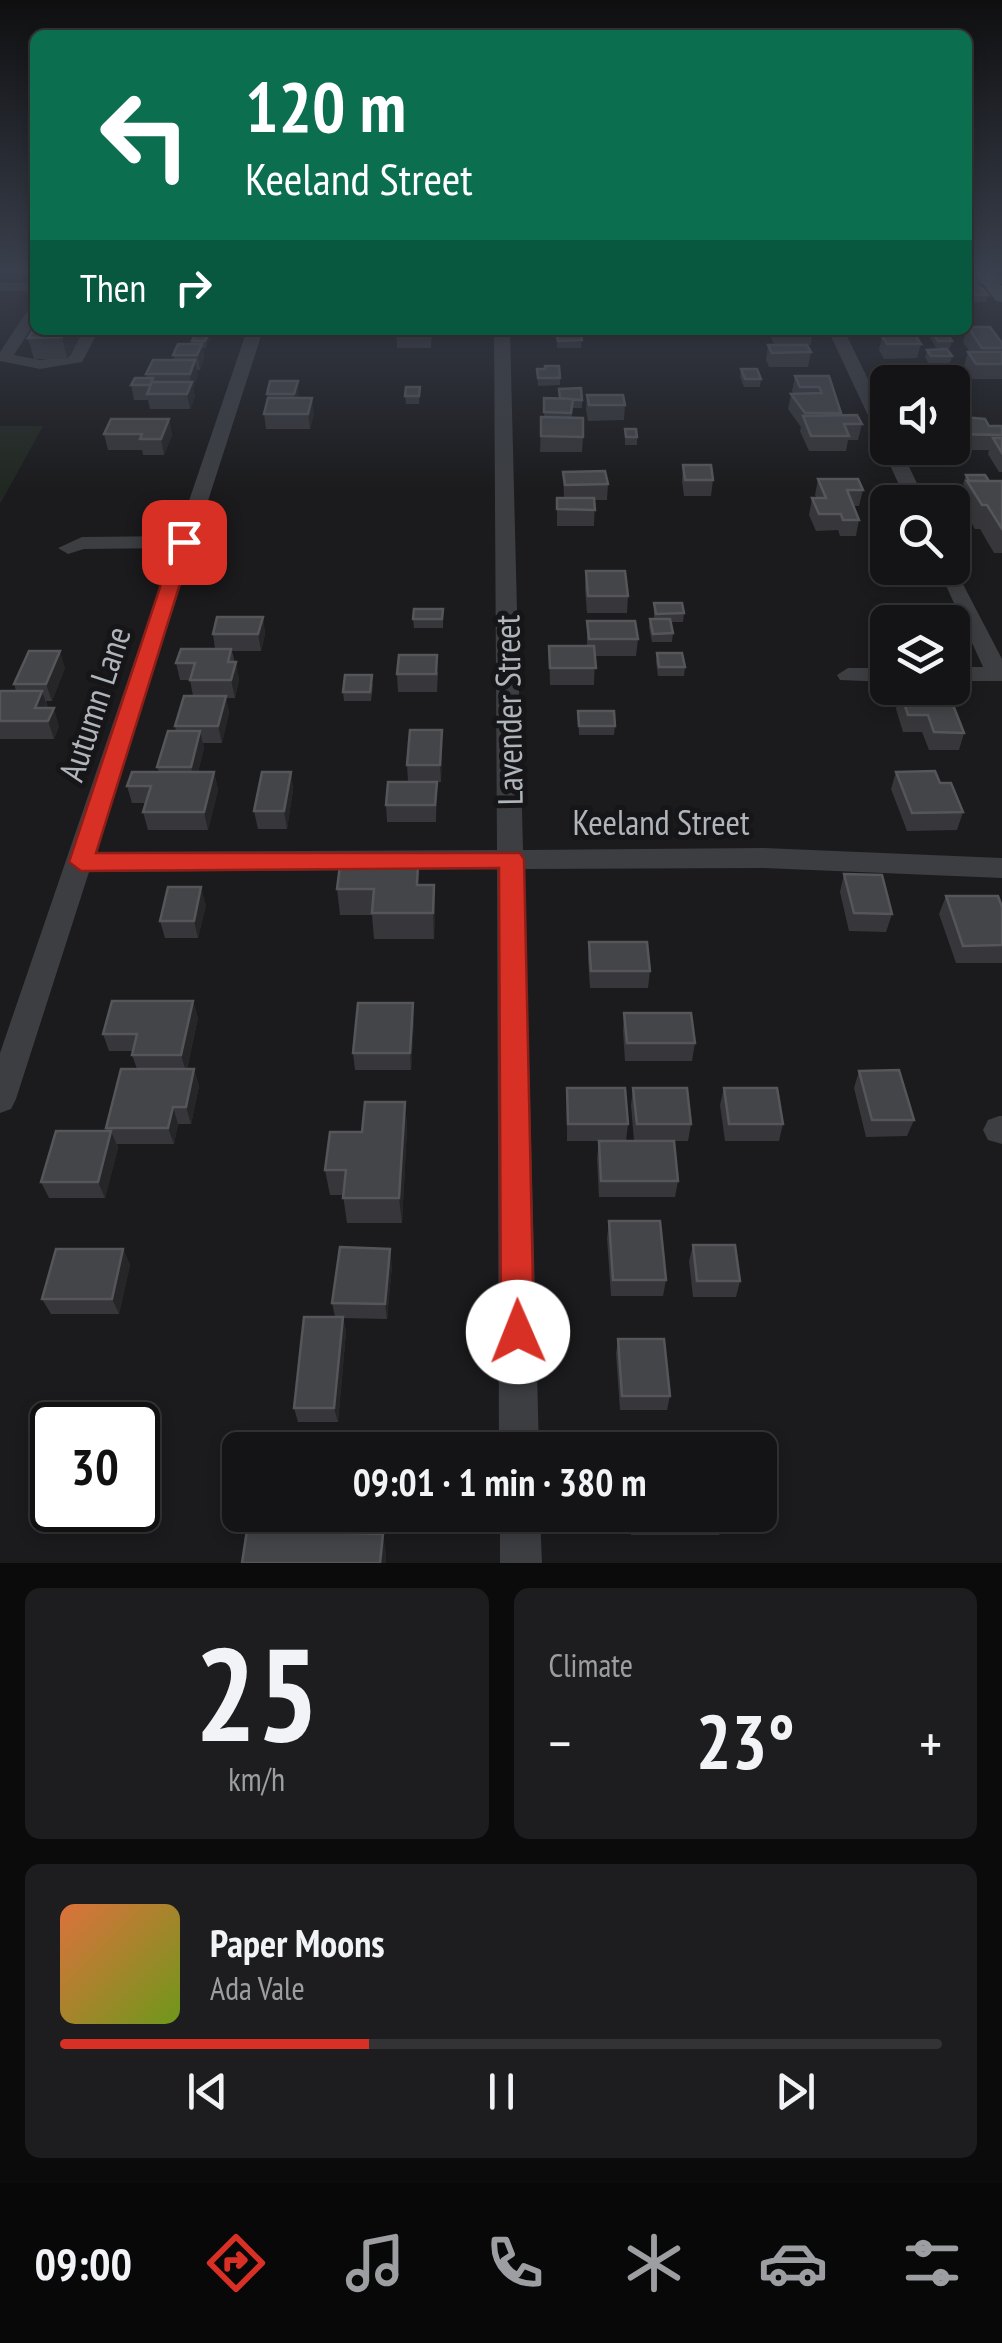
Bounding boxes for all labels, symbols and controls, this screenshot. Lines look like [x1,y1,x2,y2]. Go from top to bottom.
text: 120 m [245,61,406,151]
icon: left [80,70,210,200]
text: Keeland Street [245,149,473,207]
icon: right [166,260,221,315]
text: Then [80,263,146,312]
map controls [870,365,970,705]
button: sound [870,365,970,465]
button: search [870,485,970,585]
pin [142,500,227,585]
icon: arrive [157,515,212,570]
button: layers [870,605,970,705]
street label: Lavender Street [483,614,533,806]
street label: Autumn Lane [47,620,141,787]
street label: Keeland Street [572,799,750,845]
position arrow [466,1280,570,1384]
speed limit sign: 30 [30,1402,160,1532]
text: 09:01 · 1 min · 380 m [353,1457,646,1506]
text: 25 [195,1609,319,1777]
text: Climate [549,1644,633,1686]
text: 23° [696,1693,795,1790]
text: − [549,1707,571,1778]
text: + [919,1707,942,1778]
text: km/h [228,1758,285,1800]
text: Paper Moons [210,1918,385,1967]
text: Ada Vale [210,1967,305,2009]
icon: previous [180,2064,235,2119]
icon: pause [474,2064,529,2119]
icon: next [768,2064,823,2119]
icon: directions [201,2228,271,2298]
icon: music [340,2228,410,2298]
icon: phone [480,2228,550,2298]
icon: climate [619,2228,689,2298]
icon: car [758,2228,828,2298]
icon: filters [897,2228,967,2298]
text: 09:00 [35,2234,132,2292]

